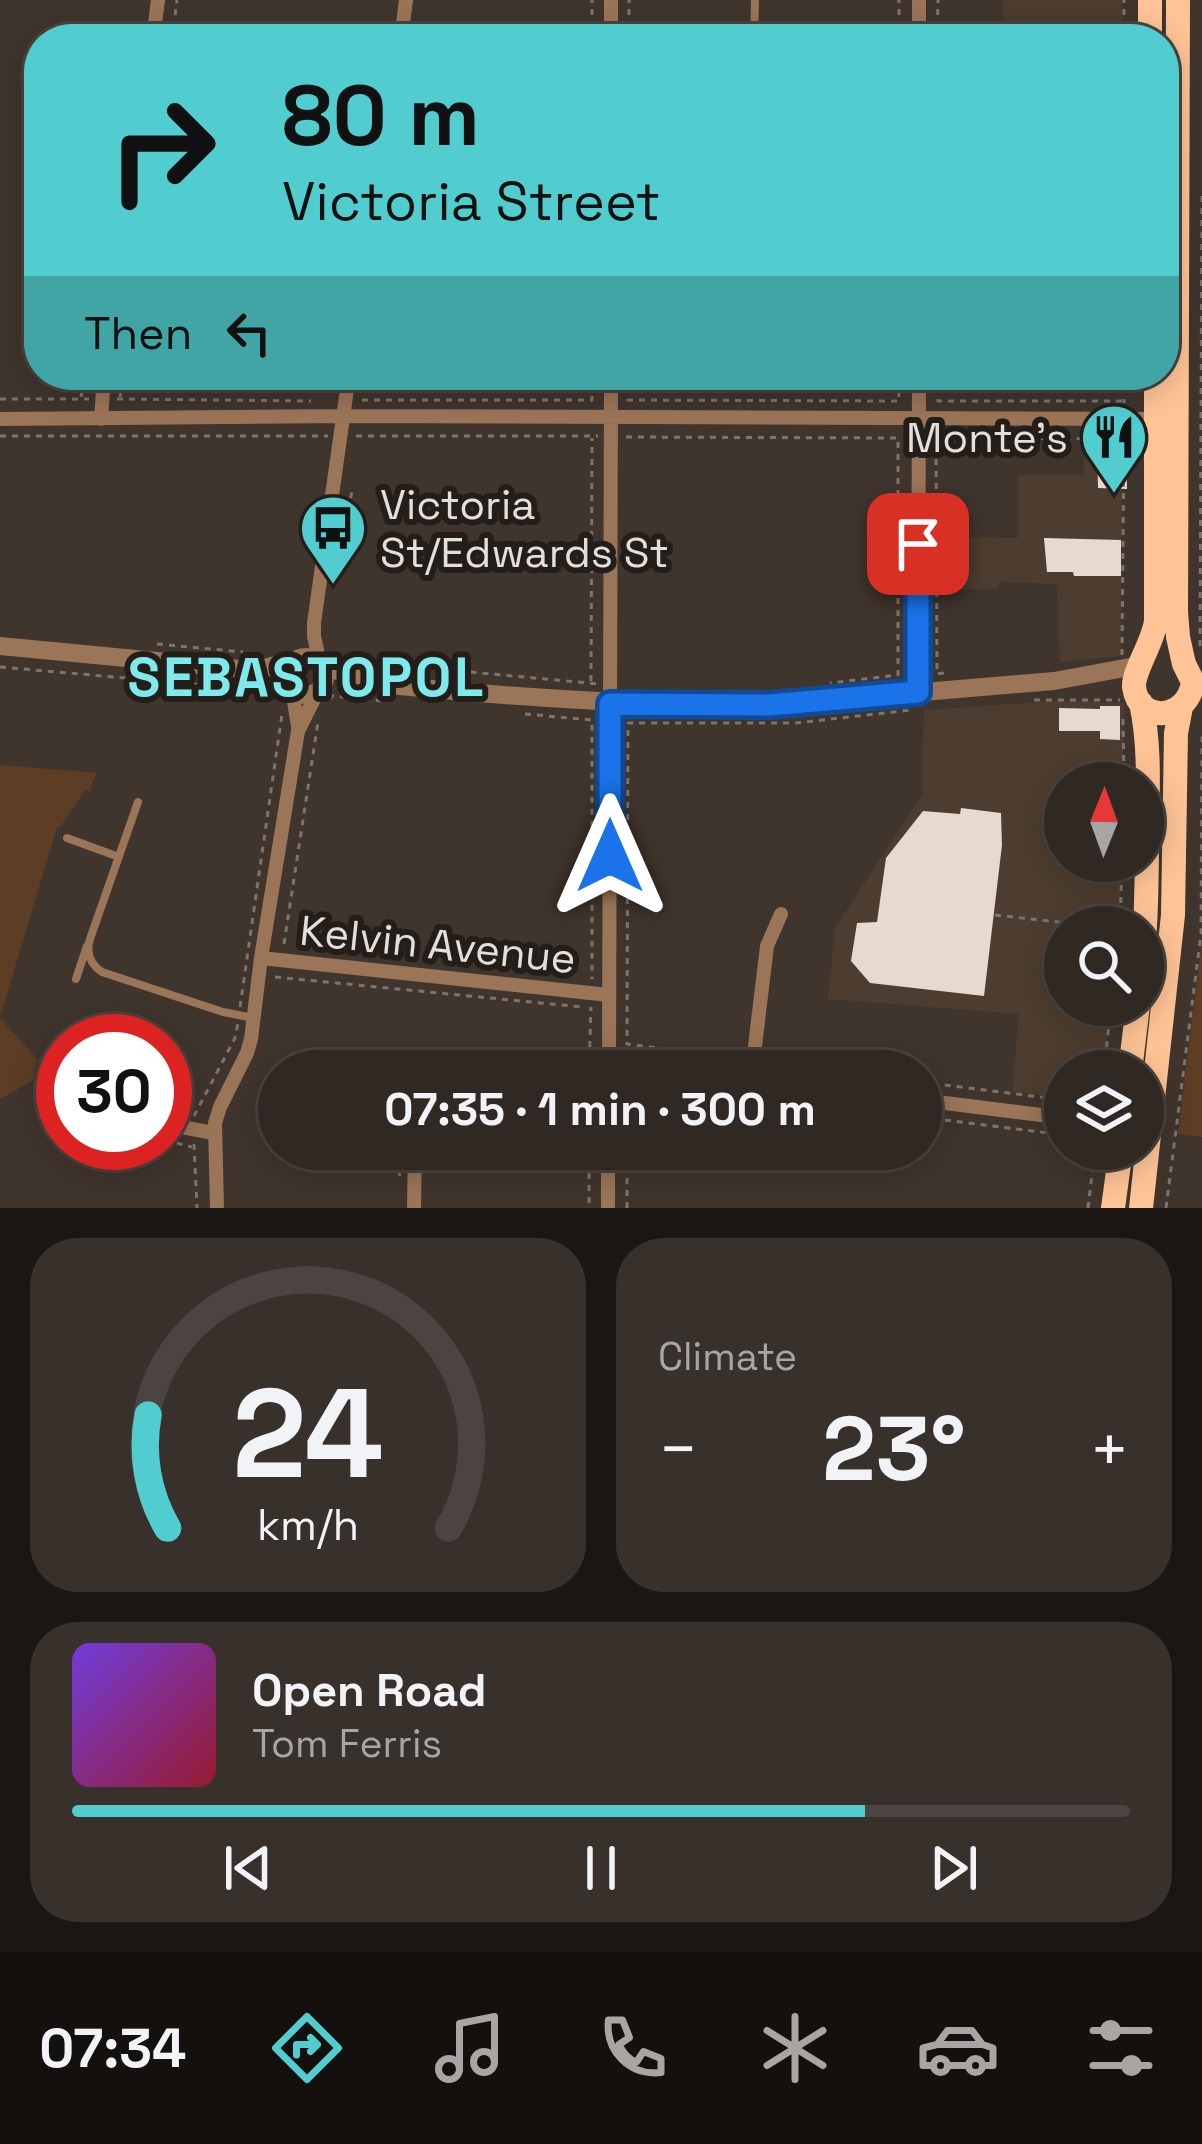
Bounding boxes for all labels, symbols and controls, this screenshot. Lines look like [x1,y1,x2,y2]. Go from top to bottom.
text: 80 m [282,62,480,170]
icon: right [84,72,240,228]
text: Victoria Street [282,167,661,236]
icon: left [216,300,282,366]
text: Then [84,305,192,362]
restaurant icon: Monte's [1079,402,1149,496]
place label: Monte's [906,411,1068,464]
place label: Victoria St/Edwards St [380,478,669,579]
bus stop icon: Victoria St/Edwards St [298,493,368,587]
pin [867,493,969,595]
icon: arrive [885,511,951,577]
district label: SEBASTOPOL [127,643,487,712]
north arrow [1044,762,1164,882]
map controls [1044,762,1164,1170]
position arrow [547,793,673,919]
street label: Kelvin Avenue [297,904,579,985]
button: search [1044,906,1164,1026]
speed limit sign: 30 [36,1014,192,1170]
button: layers [1044,1050,1164,1170]
text: 07:35 · 1 min · 300 m [384,1081,816,1138]
text: Climate [658,1332,797,1381]
text: 24 [232,1354,384,1513]
text: 23° [822,1391,966,1506]
text: − [658,1407,699,1491]
text: + [1089,1407,1130,1491]
text: km/h [257,1498,359,1553]
text: Open Road [252,1662,487,1719]
text: Tom Ferris [252,1719,442,1768]
icon: previous [215,1835,281,1901]
icon: pause [568,1835,634,1901]
icon: next [921,1835,987,1901]
icon: directions [265,2006,349,2090]
icon: music [428,2006,512,2090]
icon: phone [591,2006,675,2090]
icon: climate [753,2006,837,2090]
icon: car [916,2006,1000,2090]
icon: filters [1079,2006,1163,2090]
text: 07:34 [39,2014,186,2083]

